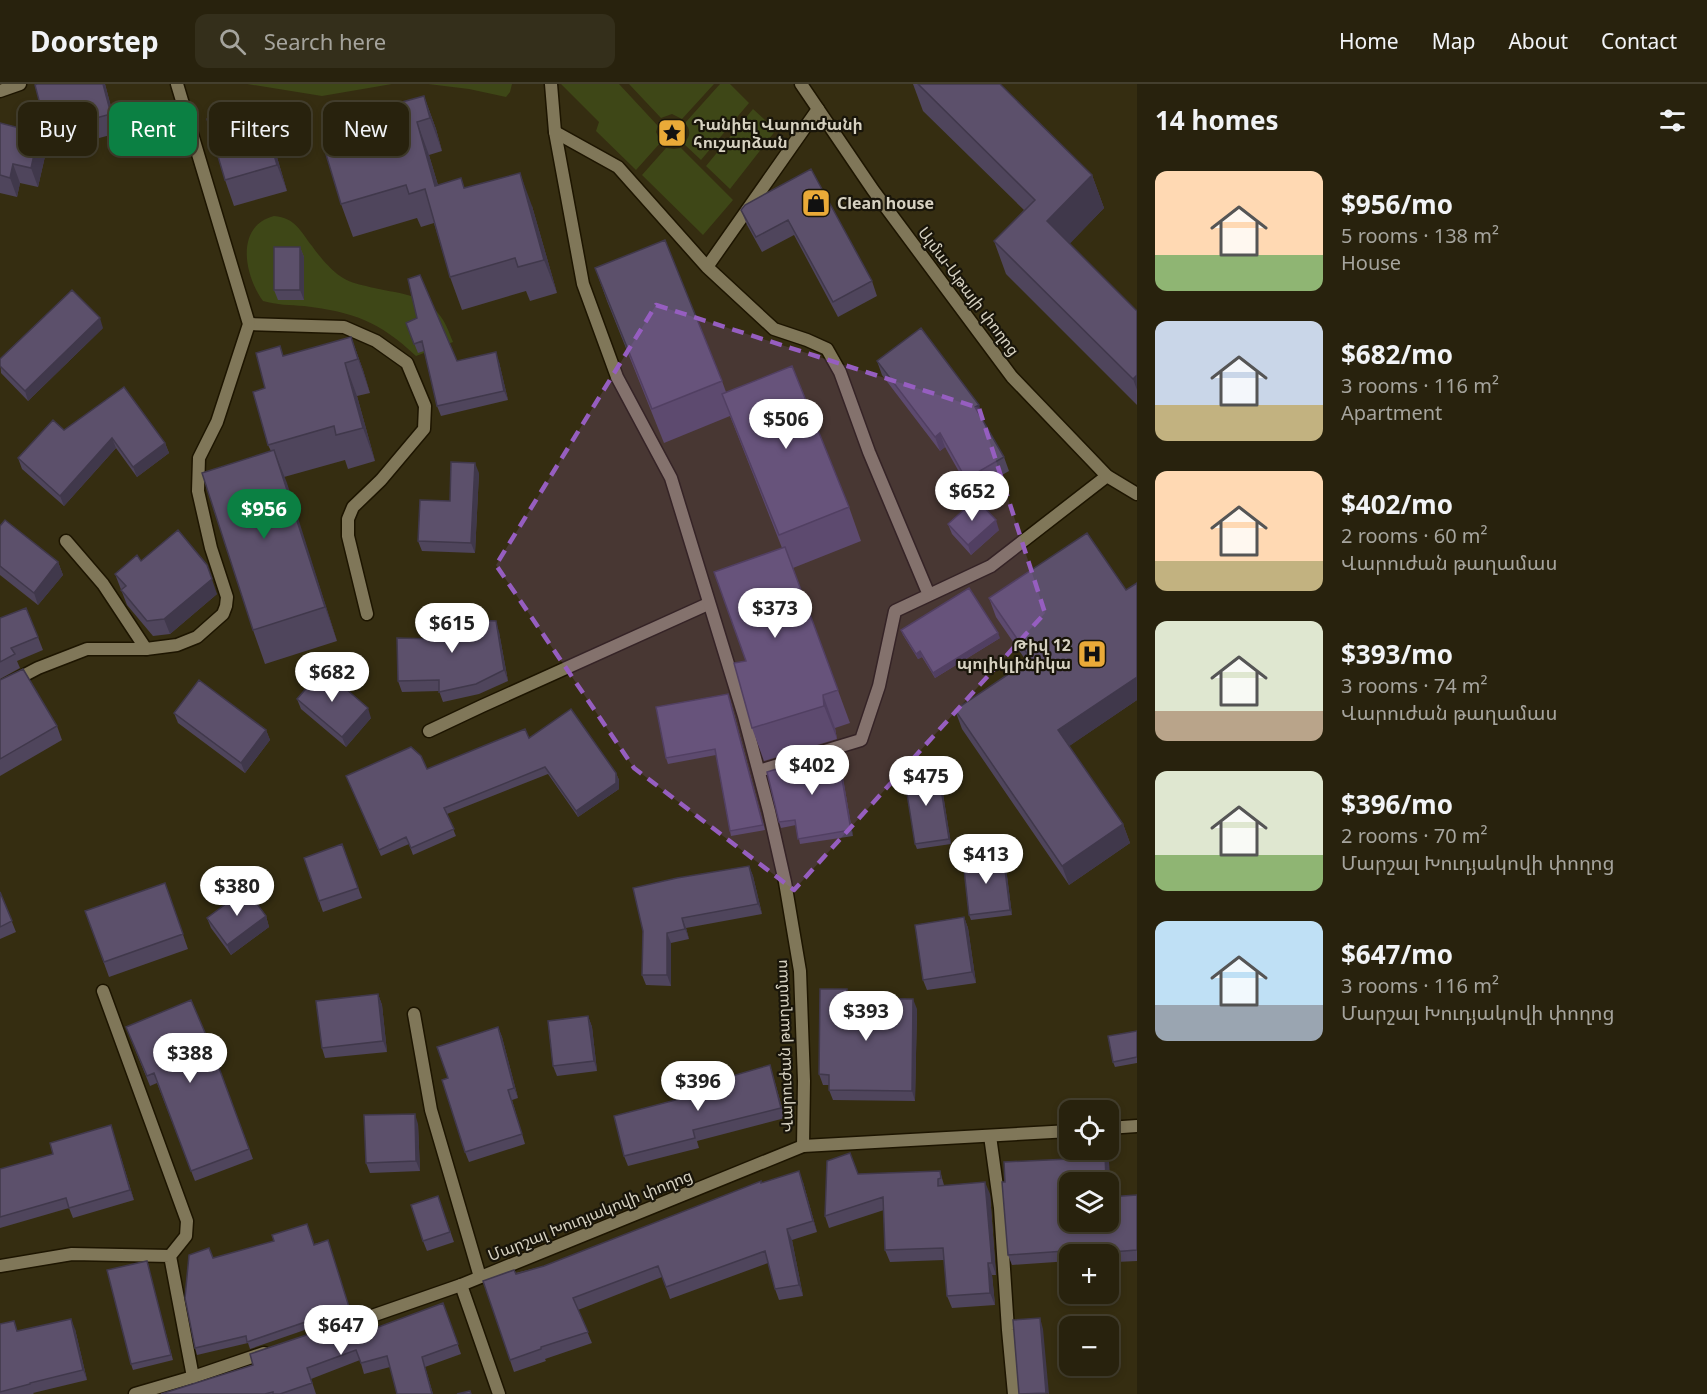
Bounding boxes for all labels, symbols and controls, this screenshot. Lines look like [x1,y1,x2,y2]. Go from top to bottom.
search box [195,14,615,68]
text: Doorstep [30,22,159,60]
icon: search [216,25,249,58]
text: Search here [264,26,386,56]
text: Home [1339,27,1399,55]
text: Map [1432,27,1475,55]
text: About [1508,27,1568,55]
text: Contact [1601,27,1677,55]
chip: Buy [18,102,97,156]
chip: Rent [109,102,197,156]
chip: Filters [209,102,311,156]
chip: New [323,102,409,156]
text: 14 homes [1155,102,1279,138]
icon: filters [1656,104,1689,137]
place label: Դանիել Վարուժանի հուշարձան [693,113,863,153]
place icon: Դանիել Վարուժանի հուշարձան [656,117,688,149]
text: $956/mo [1341,186,1453,222]
shop icon: Clean house [800,187,832,219]
place label: Clean house [837,192,934,214]
icon: home [1203,195,1275,267]
street label: Ալմա-Աթայի փողոց [913,222,1025,360]
text: 5 rooms · 138 m² [1341,222,1499,249]
text: House [1341,249,1401,276]
text: $682/mo [1341,336,1453,372]
icon: home [1203,345,1275,417]
text: 3 rooms · 116 m² [1341,372,1499,399]
pin: $506 [750,399,822,450]
text: Apartment [1341,399,1442,426]
text: $506 [763,405,809,432]
pin: $652 [936,471,1008,522]
text: $652 [949,477,995,504]
text: $402/mo [1341,486,1453,522]
pin: $956 [228,489,300,540]
text: $956 [241,495,287,522]
icon: home [1203,495,1275,567]
text: 2 rooms · 60 m² [1341,522,1488,549]
text: Վարուժան թաղամաս [1341,549,1557,576]
pin: $373 [739,588,811,639]
text: $373 [752,594,798,621]
pin: $615 [416,603,488,654]
text: $615 [429,609,475,636]
place label: Թիվ 12 պոլիկլինիկա [957,634,1071,674]
text: $393/mo [1341,636,1453,672]
hospital icon: Թիվ 12 պոլիկլինիկա [1076,638,1108,670]
icon: home [1203,645,1275,717]
pin: $682 [296,652,368,703]
text: $682 [309,658,355,685]
text: 3 rooms · 74 m² [1341,672,1488,699]
text: Վարուժան թաղամաս [1341,699,1557,726]
pin: $402 [776,745,848,796]
text: $402 [789,751,835,778]
pin: $475 [890,756,962,807]
text: $475 [903,762,949,789]
text: $396/mo [1341,786,1453,822]
icon: home [1203,795,1275,867]
text: 2 rooms · 70 m² [1341,822,1488,849]
pin: $413 [950,834,1022,885]
text: $413 [963,840,1009,867]
text: Մարշալ Խուդյակովի փողոց [1341,849,1614,876]
pin: $380 [201,866,273,917]
text: $380 [214,872,260,899]
text: $647/mo [1341,936,1453,972]
icon: home [1203,945,1275,1017]
street label: Վարուժան թաղամաս [770,959,798,1133]
text: 3 rooms · 116 m² [1341,972,1499,999]
pin: $393 [830,991,902,1042]
text: $393 [843,997,889,1024]
text: Մարշալ Խուդյակովի փողոց [1341,999,1614,1026]
pin: $388 [154,1033,226,1084]
text: $388 [167,1039,213,1066]
pin: $396 [662,1061,734,1112]
text: $396 [675,1067,721,1094]
map controls [1059,1100,1119,1376]
button: locate [1059,1100,1119,1160]
street label: Մարշալ Խուդյակովի փողոց [484,1164,696,1266]
button: layers [1059,1172,1119,1232]
button: + [1059,1244,1119,1304]
pin: $647 [305,1305,377,1356]
text: $647 [318,1311,364,1338]
button: − [1059,1316,1119,1376]

